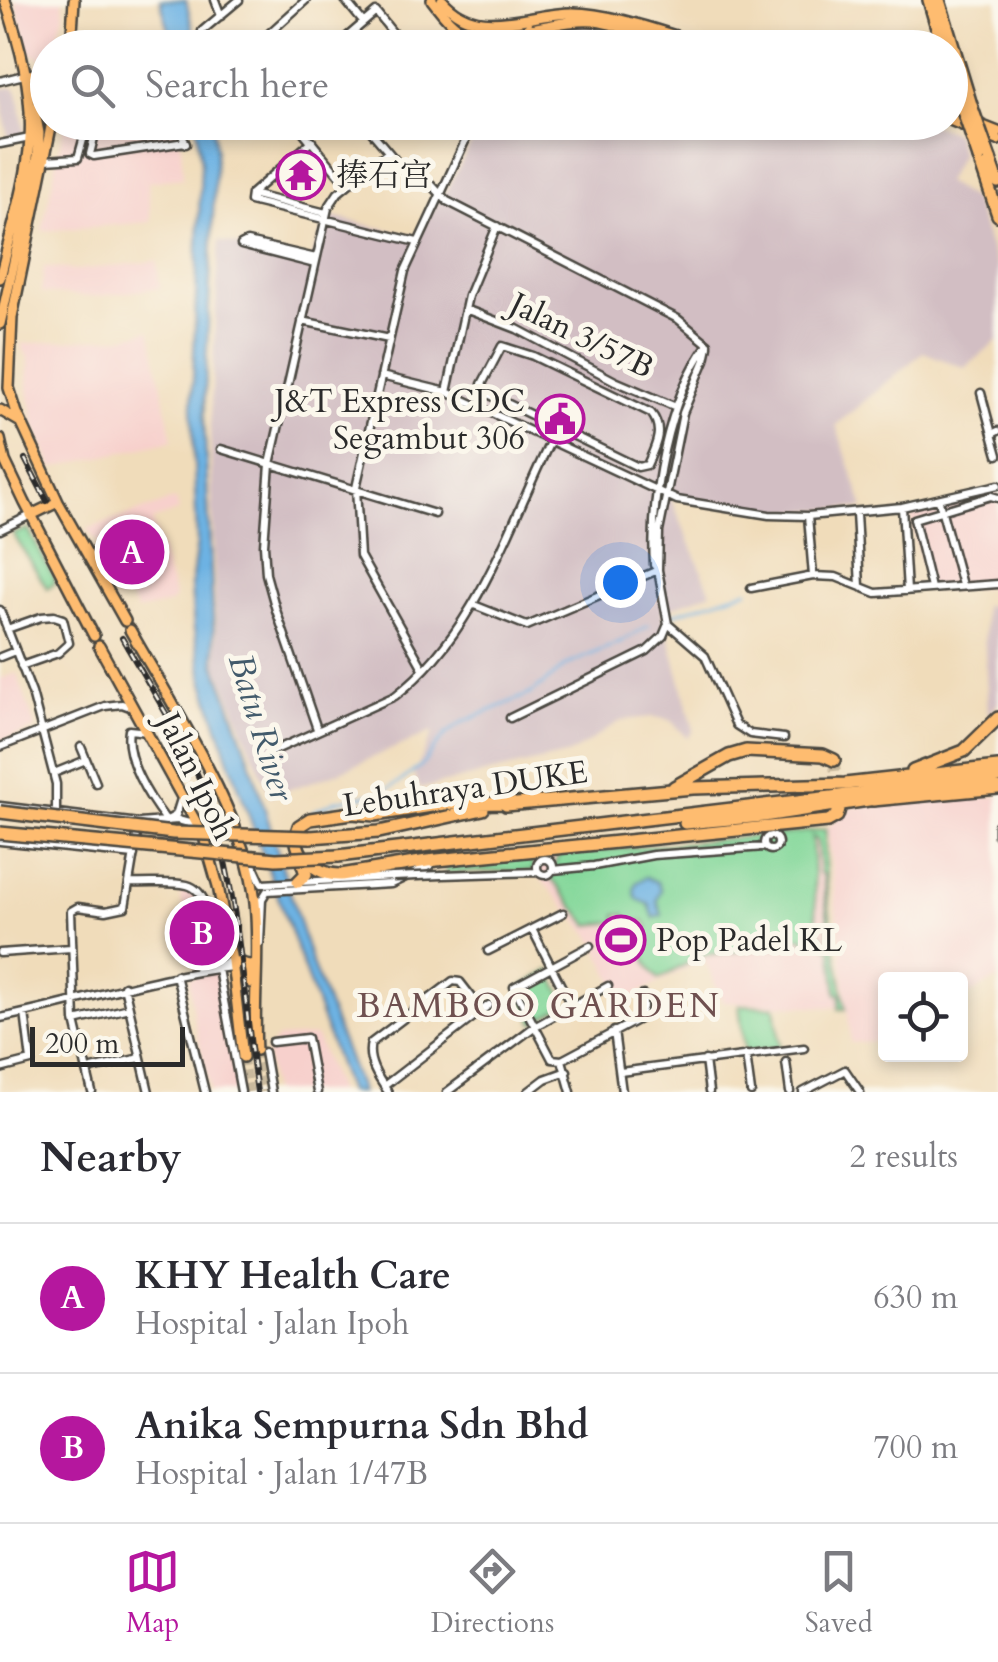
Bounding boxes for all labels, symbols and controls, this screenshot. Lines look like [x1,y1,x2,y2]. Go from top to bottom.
search box [30,30,968,140]
icon: search [65,58,120,113]
text: Search here [145,59,329,111]
temple icon: 捧石宫 [275,149,327,201]
place label: 捧石宫 [336,154,432,198]
street label: Jalan 3/57B [499,280,661,390]
place label: J&T Express CDC Segambut 306 [271,380,525,461]
public building icon: J&T Express CDC Segambut 306 [534,393,586,445]
pin: A [100,514,164,590]
your location [595,557,646,608]
water label: Batu River [216,648,307,808]
street label: Jalan Ipoh [145,702,246,848]
street label: Lebuhraya DUKE [340,750,590,828]
pin: B [170,896,234,970]
sports icon: Pop Padel KL [595,914,647,966]
place label: Pop Padel KL [656,919,843,963]
map controls [878,972,968,1062]
button: locate [878,972,968,1062]
district label: BAMBOO GARDEN [357,982,721,1030]
scale bar [30,1022,185,1066]
text: 200 m [45,1025,119,1063]
text: Nearby [40,1129,182,1186]
text: 2 results [850,1135,958,1179]
text: KHY Health Care [135,1250,451,1302]
text: A [60,1276,85,1320]
text: 630 m [873,1276,958,1320]
text: Hospital · Jalan Ipoh [135,1302,409,1346]
text: Anika Sempurna Sdn Bhd [135,1400,589,1452]
text: B [61,1426,84,1470]
text: 700 m [873,1426,958,1470]
text: Hospital · Jalan 1/47B [135,1452,428,1496]
tab: Map [125,1544,180,1642]
tab: Directions [431,1544,554,1642]
tab: Saved [805,1544,873,1642]

